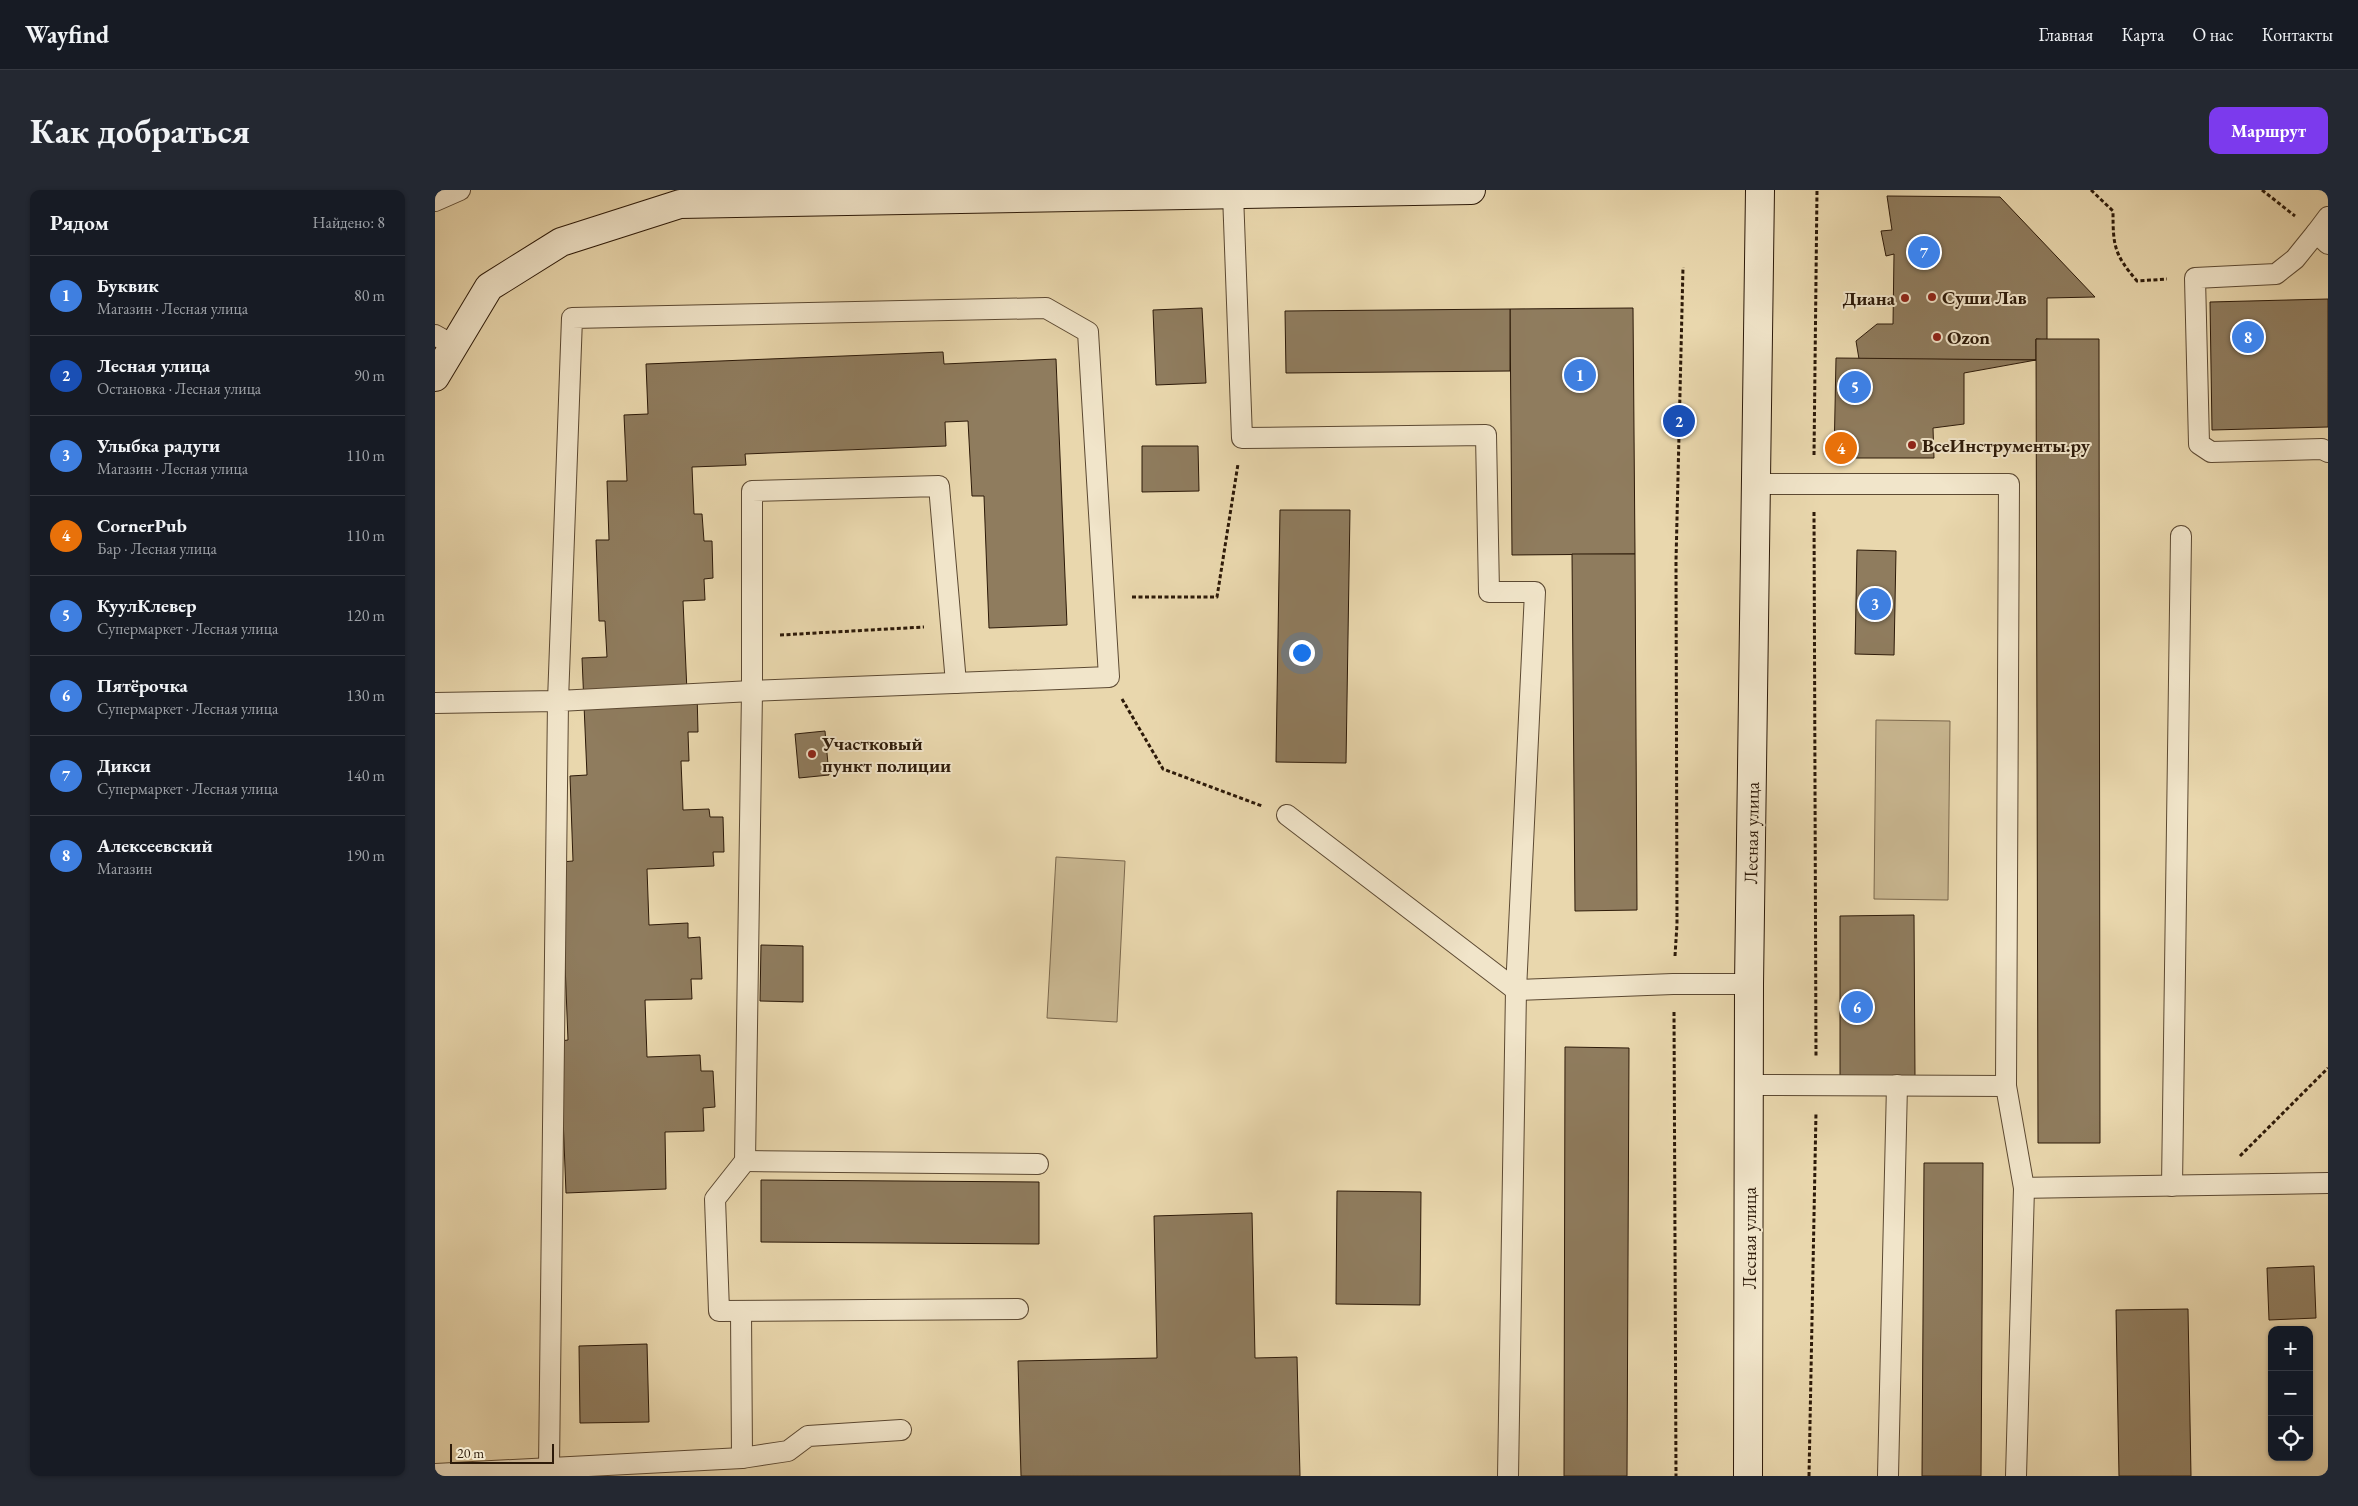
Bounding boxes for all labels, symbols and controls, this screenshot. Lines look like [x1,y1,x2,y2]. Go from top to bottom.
text: Wayfind [25,19,109,50]
text: Главная [2039,23,2093,46]
text: Карта [2121,23,2164,46]
text: О нас [2192,23,2234,46]
text: Контакты [2262,23,2333,46]
button: Маршрут [2209,107,2328,154]
text: Как добраться [30,108,250,153]
text: Рядом [50,209,109,236]
text: Найдено: 8 [313,212,385,233]
pin: 7 [1908,233,1940,271]
text: Буквик [97,273,159,298]
text: 1 [62,285,70,306]
text: 80 m [354,285,385,306]
place label: Суши Лав [1942,285,2027,310]
place label: Диана [1843,286,1896,311]
marker: Суши Лав [1926,291,1938,303]
marker: Диана [1899,292,1911,304]
text: Магазин · Лесная улица [97,298,248,319]
pin: 8 [2232,318,2264,356]
place label: Ozon [1947,325,1990,350]
marker: Ozon [1931,331,1943,343]
text: Лесная улица [97,353,210,378]
pin: 1 [1564,356,1596,394]
text: 2 [62,365,70,386]
text: 90 m [354,365,385,386]
pin: 5 [1839,368,1871,406]
text: Остановка · Лесная улица [97,378,261,399]
pin: 2 [1663,402,1695,440]
pin: 4 [1825,429,1857,467]
text: Улыбка радуги [97,433,220,458]
place label: ВсеИнструменты.ру [1922,433,2091,458]
marker: ВсеИнструменты.ру [1906,439,1918,451]
text: 3 [62,445,70,466]
text: 110 m [346,445,385,466]
text: Магазин · Лесная улица [97,458,248,479]
text: CornerPub [97,513,187,538]
text: 4 [62,525,70,546]
text: 110 m [346,525,385,546]
text: Бар · Лесная улица [97,538,217,559]
pin: 3 [1859,585,1891,623]
text: КуулКлевер [97,593,197,618]
text: 5 [62,605,70,626]
text: 120 m [346,605,385,626]
text: Супермаркет · Лесная улица [97,618,278,639]
your location [1289,640,1315,666]
text: Пятёрочка [97,673,188,698]
text: 6 [62,685,70,706]
text: 130 m [346,685,385,706]
text: Супермаркет · Лесная улица [97,698,278,719]
place label: Участковый пункт полиции [821,731,951,778]
marker: Участковый пункт полиции [806,748,818,760]
text: Дикси [97,753,151,778]
text: 7 [62,765,70,786]
text: 140 m [346,765,385,786]
text: Супермаркет · Лесная улица [97,778,278,799]
street label: Лесная улица [1738,781,1765,884]
text: Алексеевский [97,833,213,858]
text: 8 [62,845,70,866]
text: 190 m [346,845,385,866]
text: Магазин [97,858,152,879]
pin: 6 [1841,988,1873,1026]
street label: Лесная улица [1737,1186,1762,1289]
map controls [2268,1326,2313,1461]
button: + [2268,1326,2313,1371]
button: − [2268,1371,2313,1416]
button: locate [2268,1416,2313,1461]
scale bar [450,1441,554,1464]
text: 20 m [457,1444,484,1462]

